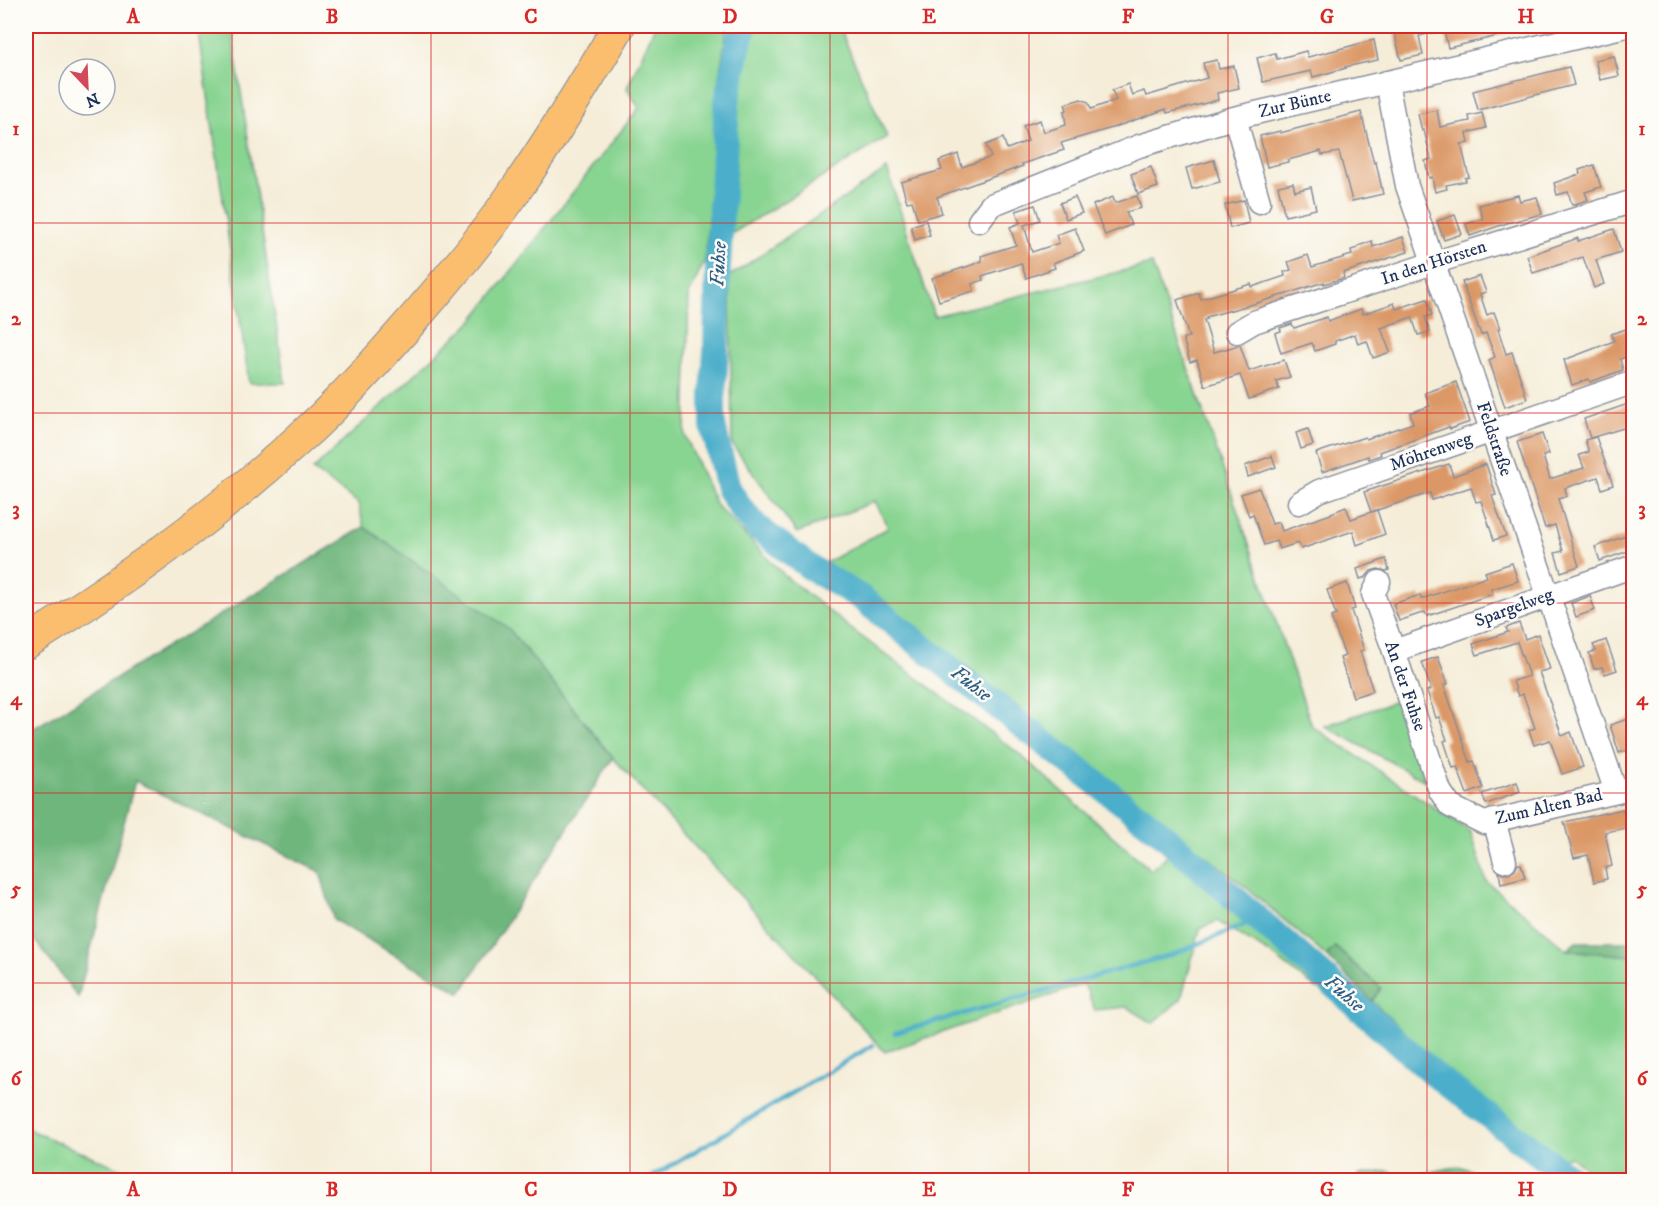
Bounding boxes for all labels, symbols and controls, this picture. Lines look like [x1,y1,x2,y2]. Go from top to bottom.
text: A [126,5,141,30]
text: B [326,5,338,30]
text: C [524,5,538,30]
text: D [723,5,738,30]
text: E [922,5,936,30]
text: F [1122,5,1135,30]
text: G [1320,5,1334,30]
text: H [1518,5,1535,30]
north arrow [57,57,117,117]
street label: Zur Bünte [1257,85,1333,123]
text: N [83,88,102,112]
text: 1 [12,117,20,142]
text: 1 [1638,117,1646,142]
street label: In den Hörsten [1379,235,1490,290]
water label: Fuhse [705,240,733,287]
text: 2 [11,307,22,332]
text: 2 [1637,307,1648,332]
street label: Feldstraße [1471,399,1517,479]
street label: Möhrenweg [1387,428,1475,476]
text: 3 [12,497,20,522]
text: 3 [1638,497,1646,522]
street label: Spargelweg [1472,584,1557,632]
street label: An der Fuhse [1379,638,1431,734]
water label: Fuhse [946,660,997,708]
text: 4 [10,687,23,712]
text: 4 [1636,687,1649,712]
street label: Zum Alten Bad [1493,784,1605,830]
text: 5 [10,877,21,902]
text: 5 [1636,877,1647,902]
water label: Fuhse [1319,970,1370,1019]
text: 6 [11,1067,23,1092]
text: 6 [1637,1067,1649,1092]
text: A [126,1178,141,1203]
text: B [326,1178,338,1203]
text: C [524,1178,538,1203]
text: D [723,1178,738,1203]
text: E [922,1178,936,1203]
text: F [1122,1178,1135,1203]
text: G [1320,1178,1334,1203]
text: H [1518,1178,1535,1203]

